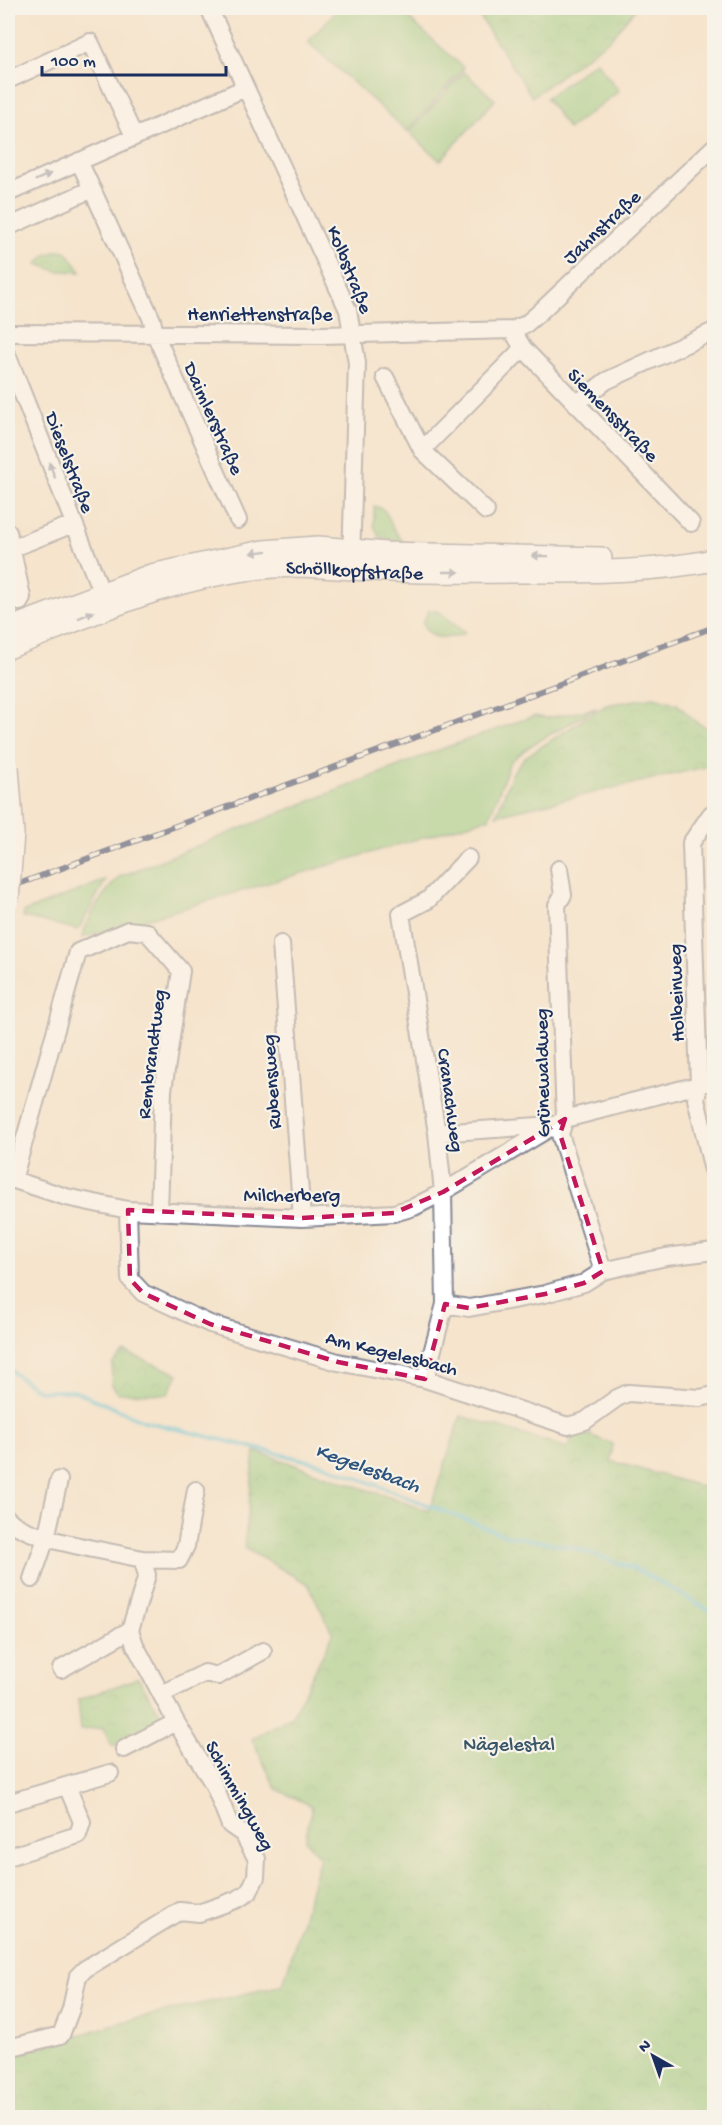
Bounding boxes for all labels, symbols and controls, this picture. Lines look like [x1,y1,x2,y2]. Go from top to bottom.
scale bar [42,39,226,77]
text: 100 m [50,52,96,73]
one-way arrow [35,172,52,181]
street label: Jahnstraße [560,186,648,270]
street label: Kolbstraße [320,223,376,318]
street label: Henriettenstraße [187,305,333,328]
street label: Daimlerstraße [176,358,247,480]
street label: Siemensstraße [561,365,662,469]
street label: Dieselstraße [37,408,98,517]
one-way arrow [46,460,56,478]
one-way arrow [250,547,269,556]
one-way arrow [530,552,549,561]
street label: Schöllkopfstraße [286,558,424,587]
one-way arrow [442,567,461,577]
one-way arrow [77,610,95,619]
street label: Holbeinweg [665,943,692,1042]
street label: Rembrandtweg [134,988,173,1121]
street label: Grünewaldweg [532,1008,557,1138]
street label: Rubensweg [259,1034,288,1130]
street label: Cranachweg [430,1047,467,1154]
street label: Milcherberg [244,1186,340,1209]
street label: Am Kegelesbach [323,1328,460,1383]
water label: Kegelesbach [311,1440,423,1501]
park label: Nägelestal [463,1735,555,1758]
street label: Schimmingweg [198,1738,278,1856]
north arrow [623,2026,683,2086]
text: N [635,2036,656,2058]

